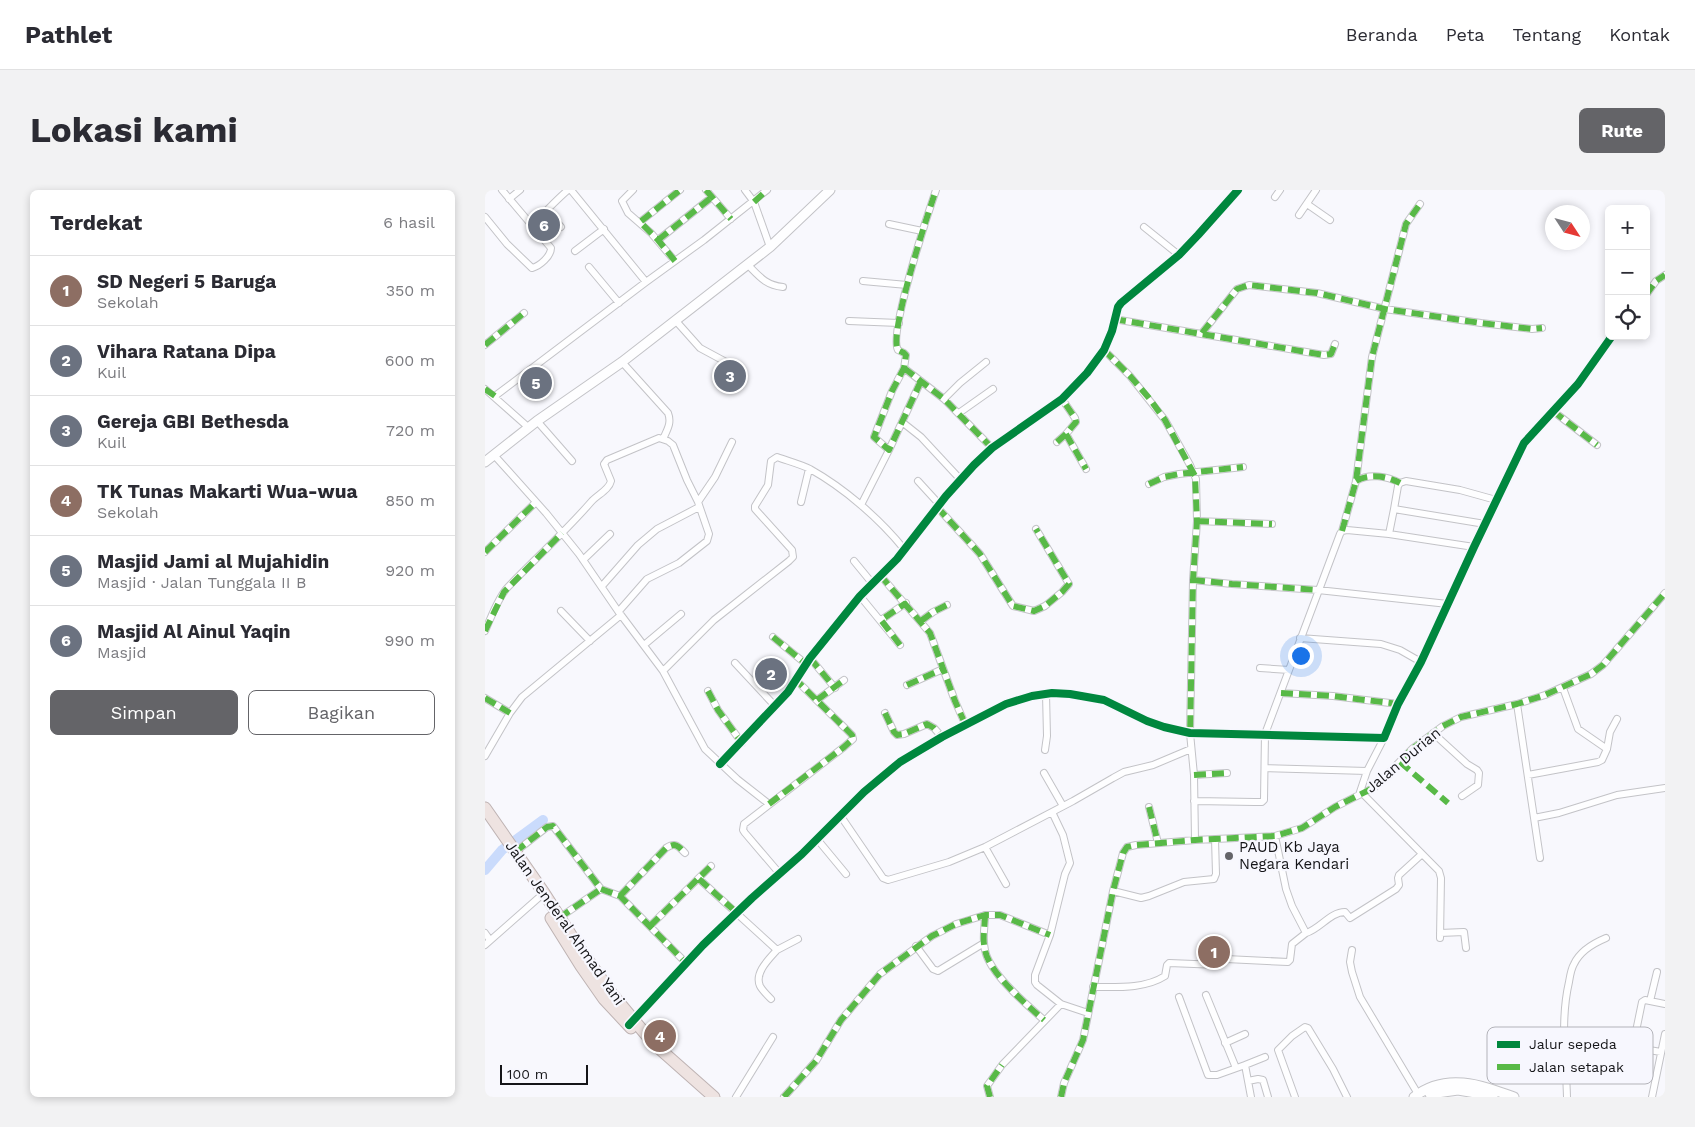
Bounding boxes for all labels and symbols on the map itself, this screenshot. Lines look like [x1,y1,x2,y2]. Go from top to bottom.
north arrow [1545,205,1590,250]
pin: 6 [528,206,560,244]
pin: 3 [714,357,746,395]
pin: 5 [520,364,552,402]
your location [1288,643,1314,669]
pin: 2 [755,655,787,693]
street label: Jalan Durian [1362,723,1444,797]
street label: Jalan Jenderal Ahmad Yani [501,838,629,1008]
place label: PAUD Kb Jaya Negara Kendari [1239,838,1349,873]
marker: PAUD Kb Jaya Negara Kendari [1223,850,1235,862]
pin: 1 [1198,933,1230,971]
pin: 4 [644,1017,676,1055]
legend [1487,1027,1653,1084]
text: Jalur sepeda [1529,1036,1617,1052]
text: Jalan setapak [1529,1059,1624,1075]
scale bar [500,1062,587,1085]

